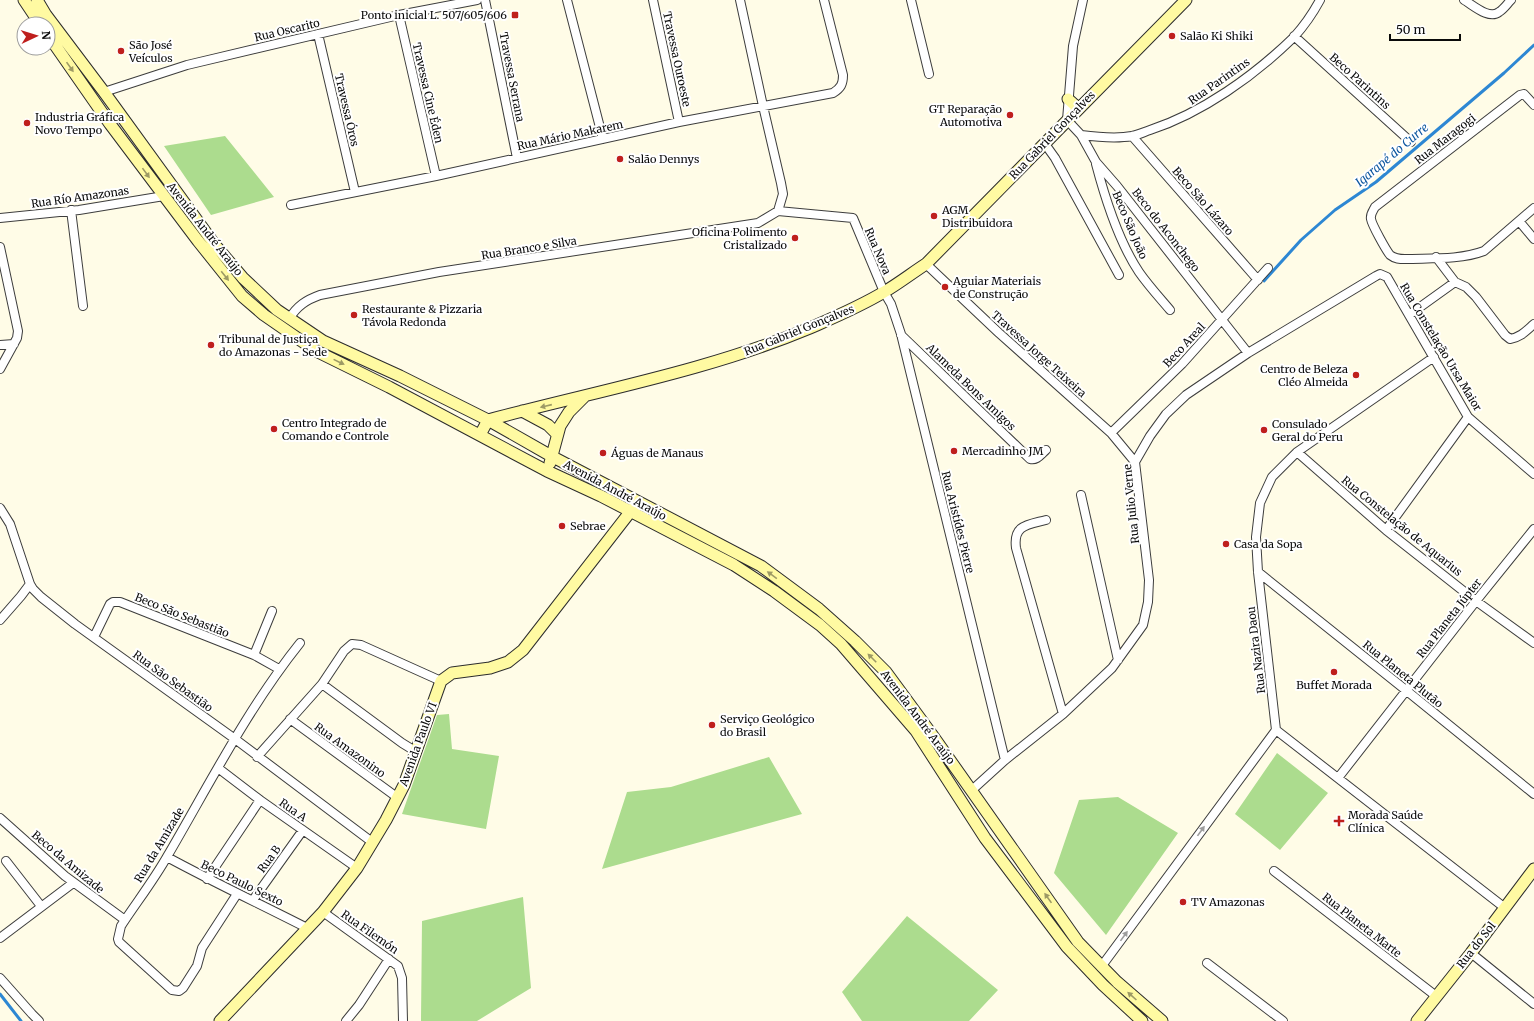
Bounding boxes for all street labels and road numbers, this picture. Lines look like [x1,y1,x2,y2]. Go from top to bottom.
street label: Travessa Ouroeste [660,10,694,108]
street label: Rua Oscarito [253,16,322,44]
street label: Travessa Serrana [496,31,528,123]
street label: Travessa Cine Éden [410,41,447,145]
street label: Beco Parintins [1327,50,1393,112]
street label: Rua Parintins [1185,55,1253,107]
street label: Travessa Óros [332,72,362,148]
street label: Rua Gabriel Gonçalves [1006,88,1098,182]
street label: Rua Maragogi [1412,111,1479,167]
street label: Rua Mário Makarem [516,117,624,153]
street label: Beco São Lázaro [1169,164,1237,238]
street label: Avenida André Araújo [164,179,246,279]
street label: Rua Río Amazonas [30,183,130,211]
street label: Beco do Aconchego [1129,186,1203,275]
street label: Beco São João [1109,189,1151,262]
street label: Rua Nova [862,225,894,277]
street label: Rua Branco e Silva [480,234,578,262]
street label: Rua Constelação Ursa Maior [1397,280,1485,414]
street label: Rua Gabriel Gonçalves [742,301,856,359]
street label: Travessa Jorge Teixeira [989,308,1089,400]
street label: Beco Areal [1160,319,1209,370]
street label: Alameda Bons Amigos [923,340,1019,433]
street label: Avenida André Araújo [560,456,669,523]
street label: Rua Julio Verne [1120,463,1142,544]
street label: Rua Aristídes Pierre [939,469,978,575]
street label: Rua Constelação de Aquarius [1339,473,1465,579]
street label: Rua Planeta Júpter [1414,575,1484,661]
street label: Beco São Sebastião [133,590,232,641]
street label: Rua Nazira Daou [1244,606,1268,694]
street label: Rua Planeta Plutão [1360,637,1446,711]
street label: Rua São Sebastião [130,647,216,715]
street label: Avenida André Araújo [877,666,958,767]
street label: Avenida Paulo VI [396,700,440,789]
street label: Rua Amazonino [312,720,389,781]
street label: Rua A [276,795,310,825]
street label: Rua da Amizade [131,805,187,885]
street label: Beco da Amizade [29,828,107,897]
street label: Rua B [254,842,284,875]
street label: Beco Paulo Sexto [199,857,286,909]
street label: Rua Planeta Marte [1320,890,1405,960]
street label: Rua Filemón [339,907,402,957]
street label: Rua do Sol [1454,919,1499,971]

